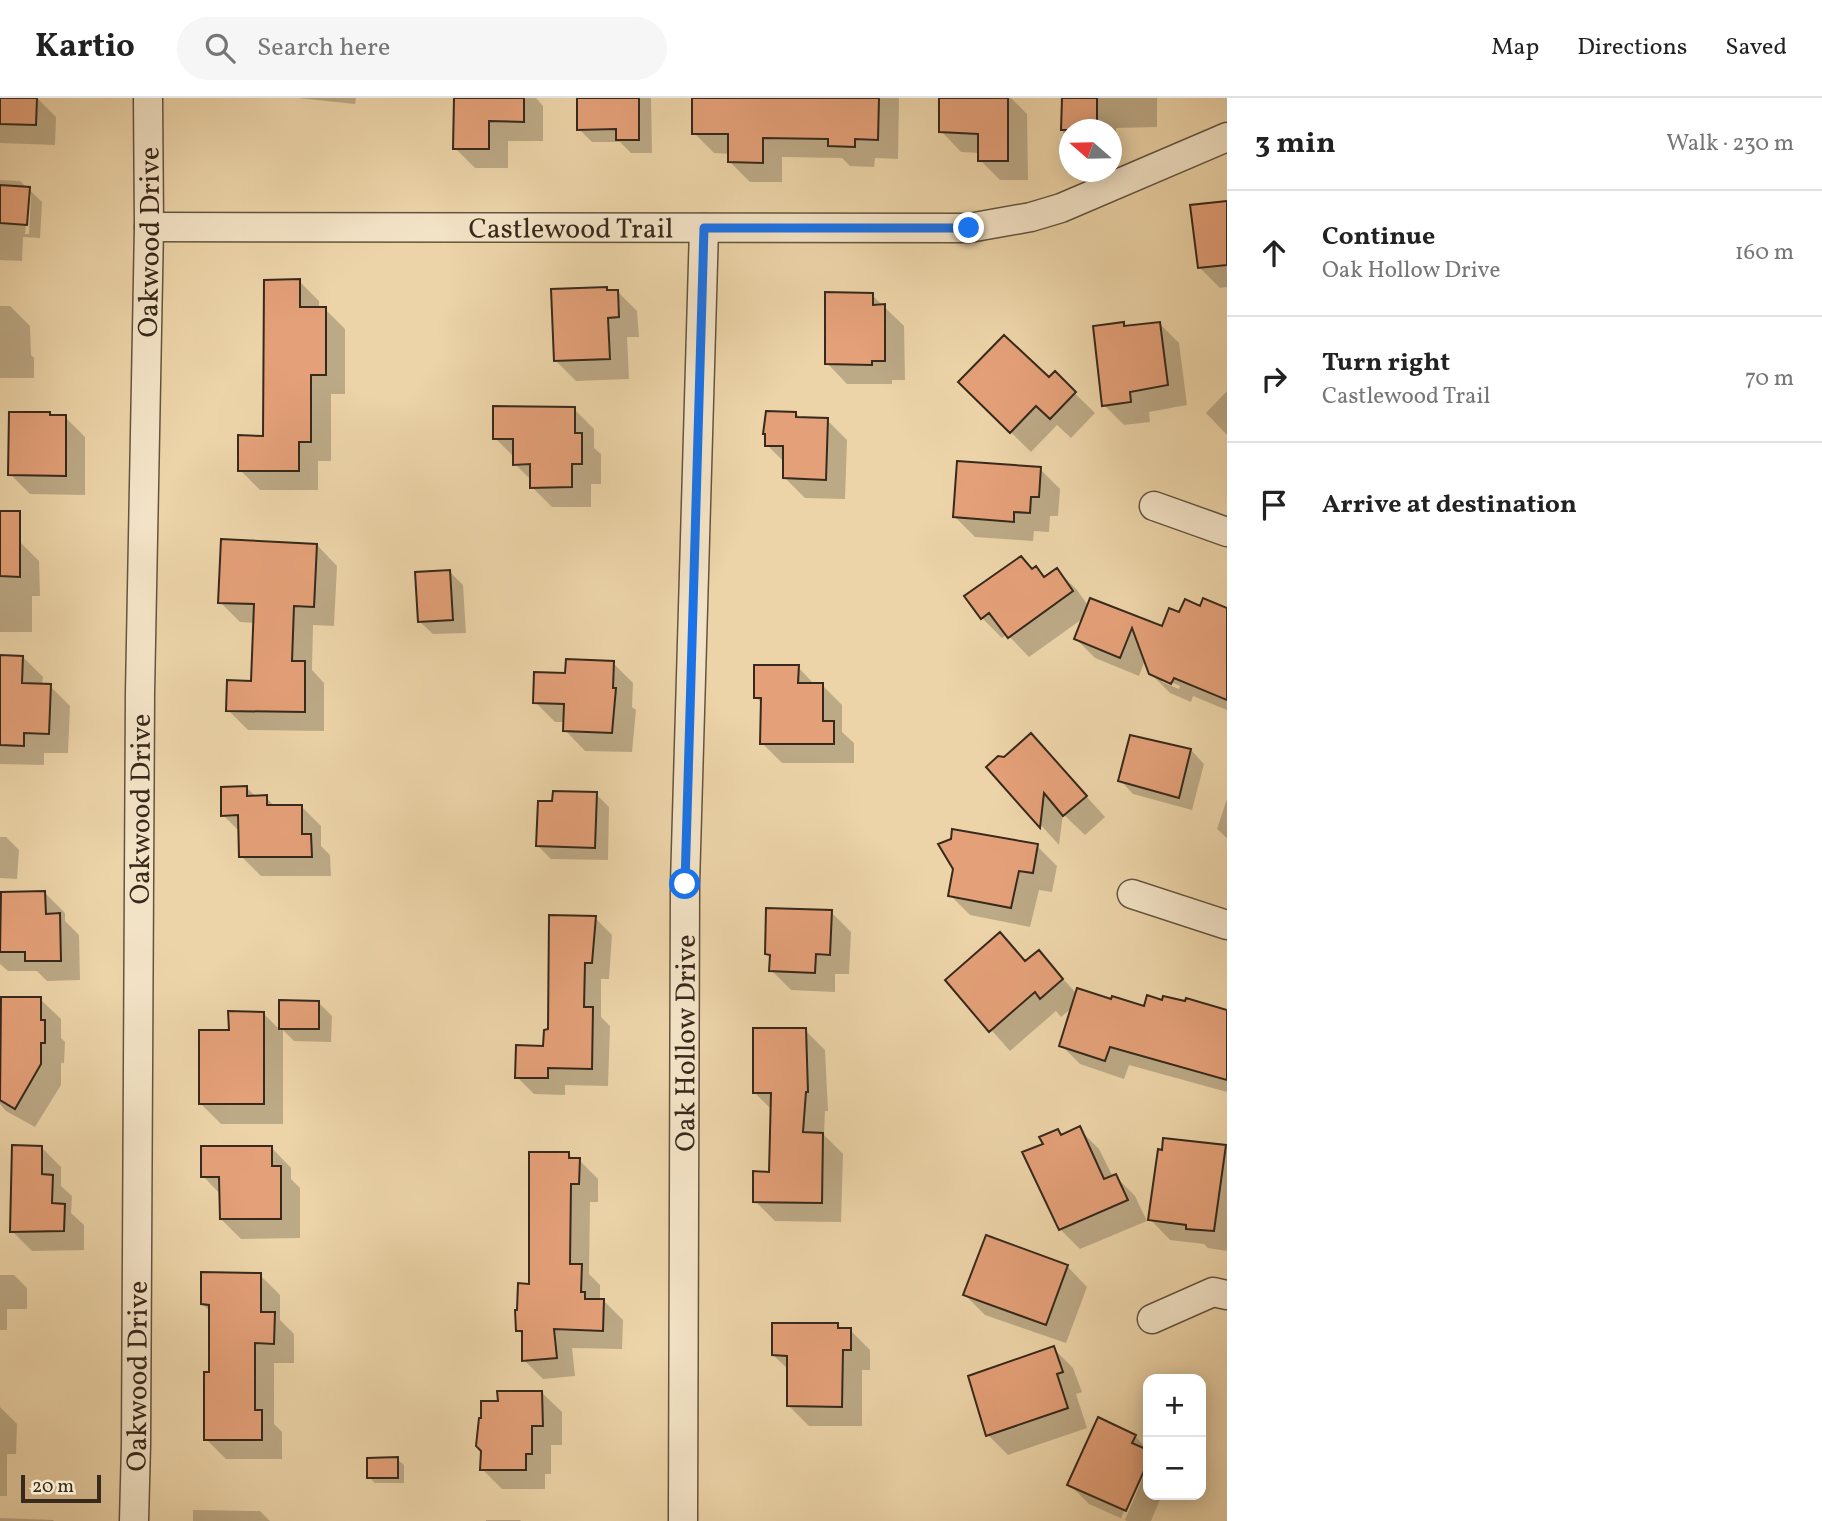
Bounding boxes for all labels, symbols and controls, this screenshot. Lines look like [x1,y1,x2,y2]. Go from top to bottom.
search box [177,17,667,80]
text: Kartio [35,25,135,71]
icon: search [201,29,239,67]
text: Search here [257,30,390,66]
text: Map [1491,31,1539,65]
text: Directions [1577,31,1687,65]
text: Saved [1725,31,1787,65]
north arrow [1059,119,1122,182]
text: 3 min [1255,123,1336,165]
text: Walk · 230 m [1666,128,1794,160]
street label: Oakwood Drive [130,147,171,338]
street label: Castlewood Trail [468,210,674,250]
route end [953,212,984,243]
text: Continue [1322,219,1435,255]
icon: ahead [1255,234,1293,272]
text: 160 m [1735,237,1794,269]
text: Oak Hollow Drive [1322,255,1500,287]
text: Turn right [1322,345,1450,381]
icon: right [1255,360,1293,398]
text: 70 m [1745,363,1794,395]
text: Castlewood Trail [1322,381,1490,413]
icon: arrive [1255,486,1293,524]
text: Arrive at destination [1322,487,1577,523]
street label: Oakwood Drive [122,714,162,905]
route start [669,868,700,899]
street label: Oak Hollow Drive [667,934,707,1152]
street label: Oakwood Drive [118,1281,159,1472]
map controls [1143,1374,1206,1500]
button: + [1143,1374,1206,1437]
button: − [1143,1437,1206,1500]
scale bar [21,1472,102,1504]
text: 20 m [32,1474,74,1500]

